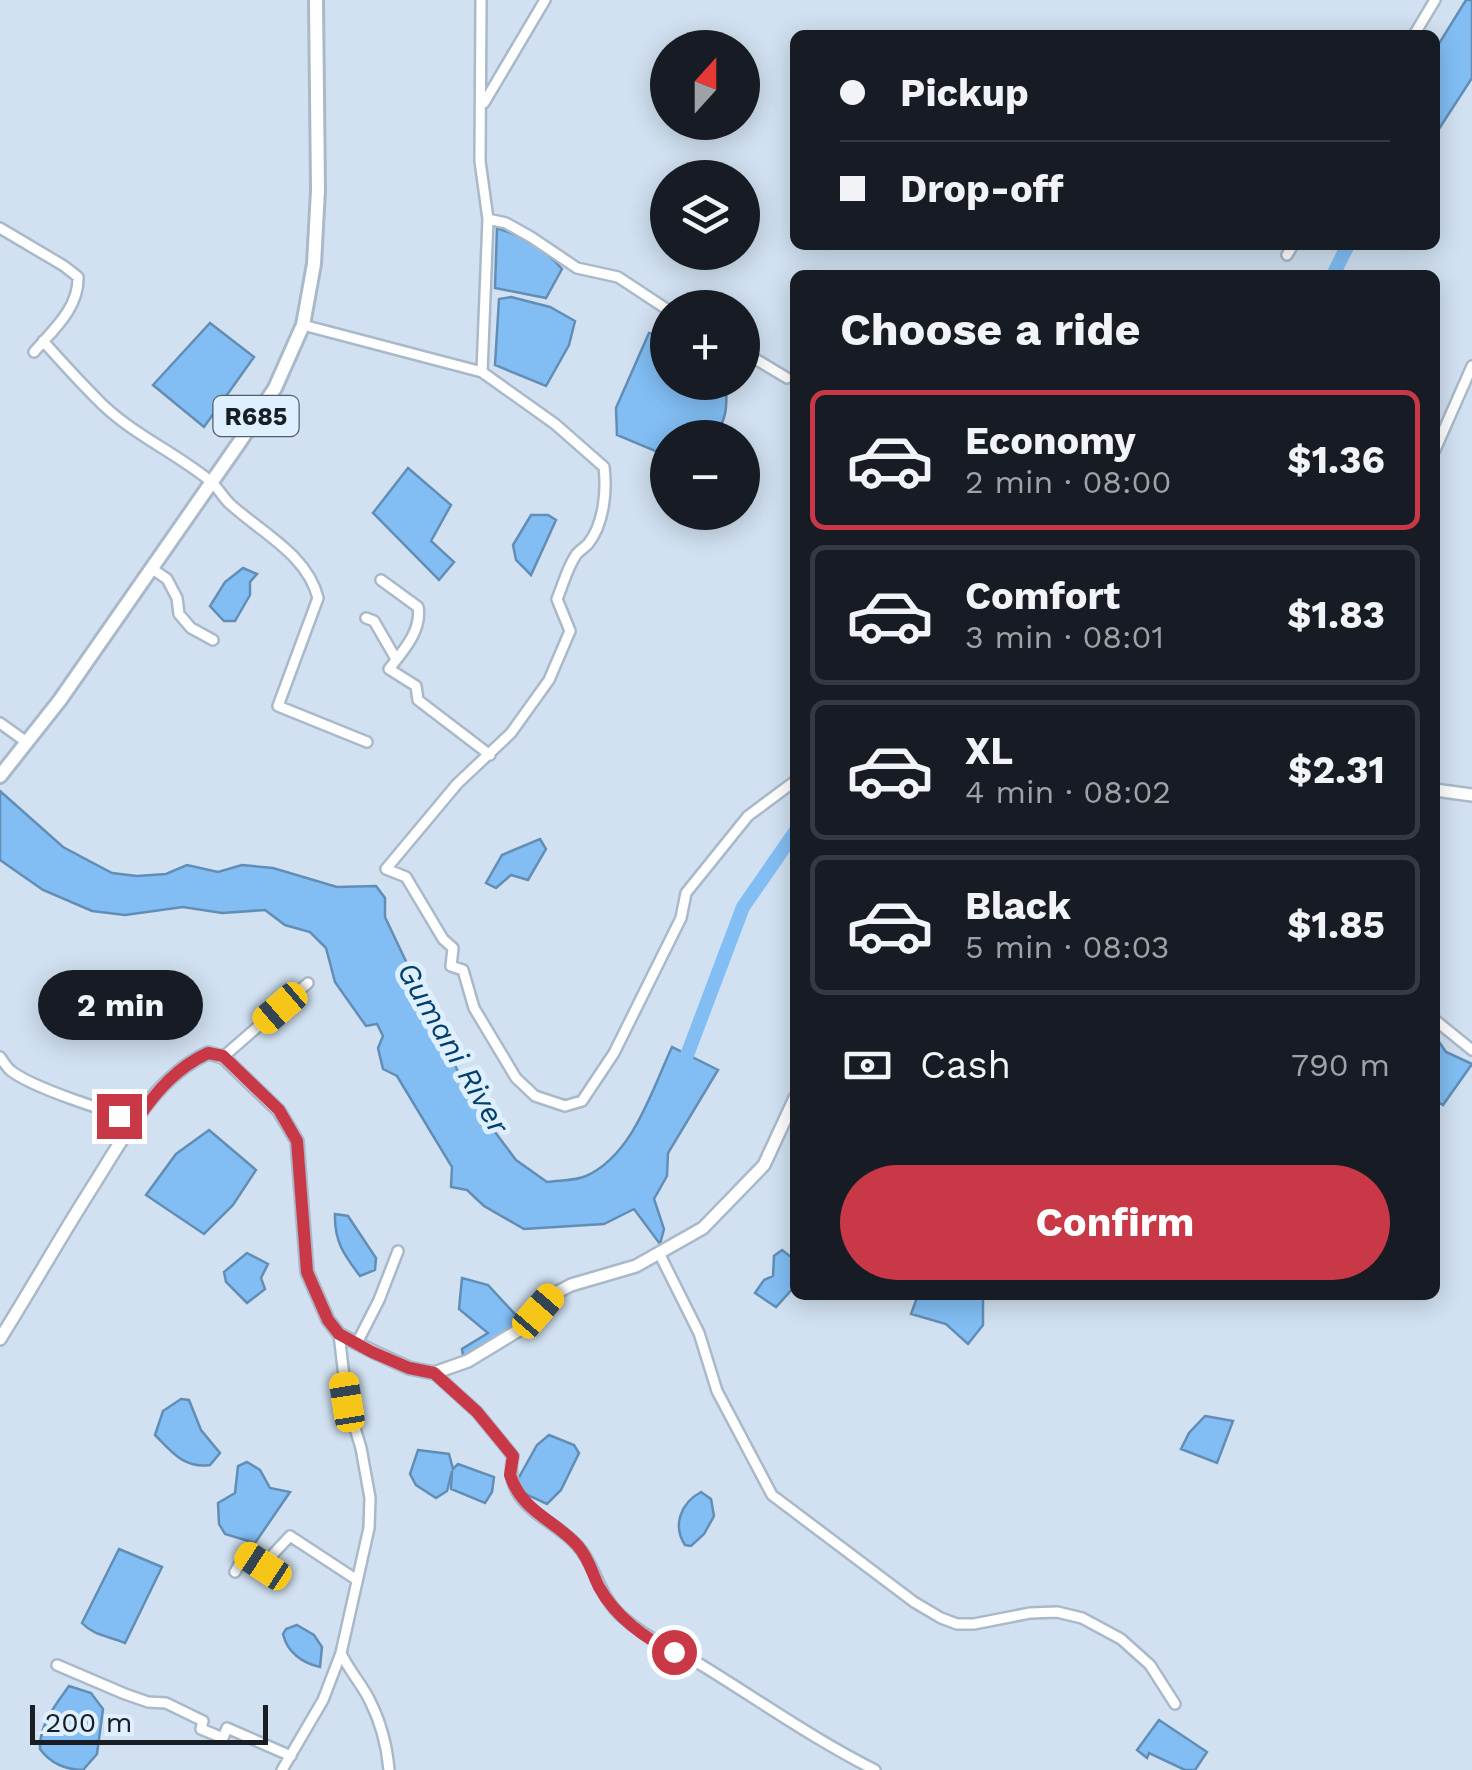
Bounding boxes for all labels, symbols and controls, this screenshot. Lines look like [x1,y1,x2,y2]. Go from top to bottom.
north arrow [650,30,760,140]
map controls [650,30,760,530]
text: Pickup [900,71,1029,115]
button: layers [650,160,760,270]
text: Drop-off [900,167,1064,211]
button: + [650,290,760,400]
text: Choose a ride [840,303,1140,356]
road number: R685 [214,396,298,436]
icon: car [845,415,935,505]
text: Economy [965,419,1136,463]
button: − [650,420,760,530]
text: $1.36 [1287,438,1385,482]
text: 2 min · 08:00 [965,463,1171,501]
icon: car [845,570,935,660]
text: Comfort [965,574,1120,618]
text: $1.83 [1287,593,1385,637]
text: 3 min · 08:01 [965,618,1164,656]
icon: car [845,725,935,815]
text: XL [965,729,1013,773]
text: $2.31 [1288,748,1385,792]
text: 4 min · 08:02 [965,773,1171,811]
icon: car [845,880,935,970]
text: Black [965,884,1071,928]
text: $1.85 [1287,903,1385,947]
text: 5 min · 08:03 [965,928,1169,966]
water label: Gumani River [390,956,517,1141]
callout: 2 min [36,971,202,1041]
car [248,977,312,1039]
text: 2 min [77,986,164,1024]
icon: cash [840,1038,895,1093]
text: Cash [920,1043,1011,1087]
text: 790 m [1291,1046,1390,1084]
route end [97,1094,142,1139]
button: Confirm [840,1165,1390,1280]
car [507,1279,569,1343]
car [327,1370,367,1434]
car [230,1537,296,1595]
route start [652,1630,697,1675]
scale bar [30,1700,268,1744]
text: 200 m [45,1706,132,1739]

